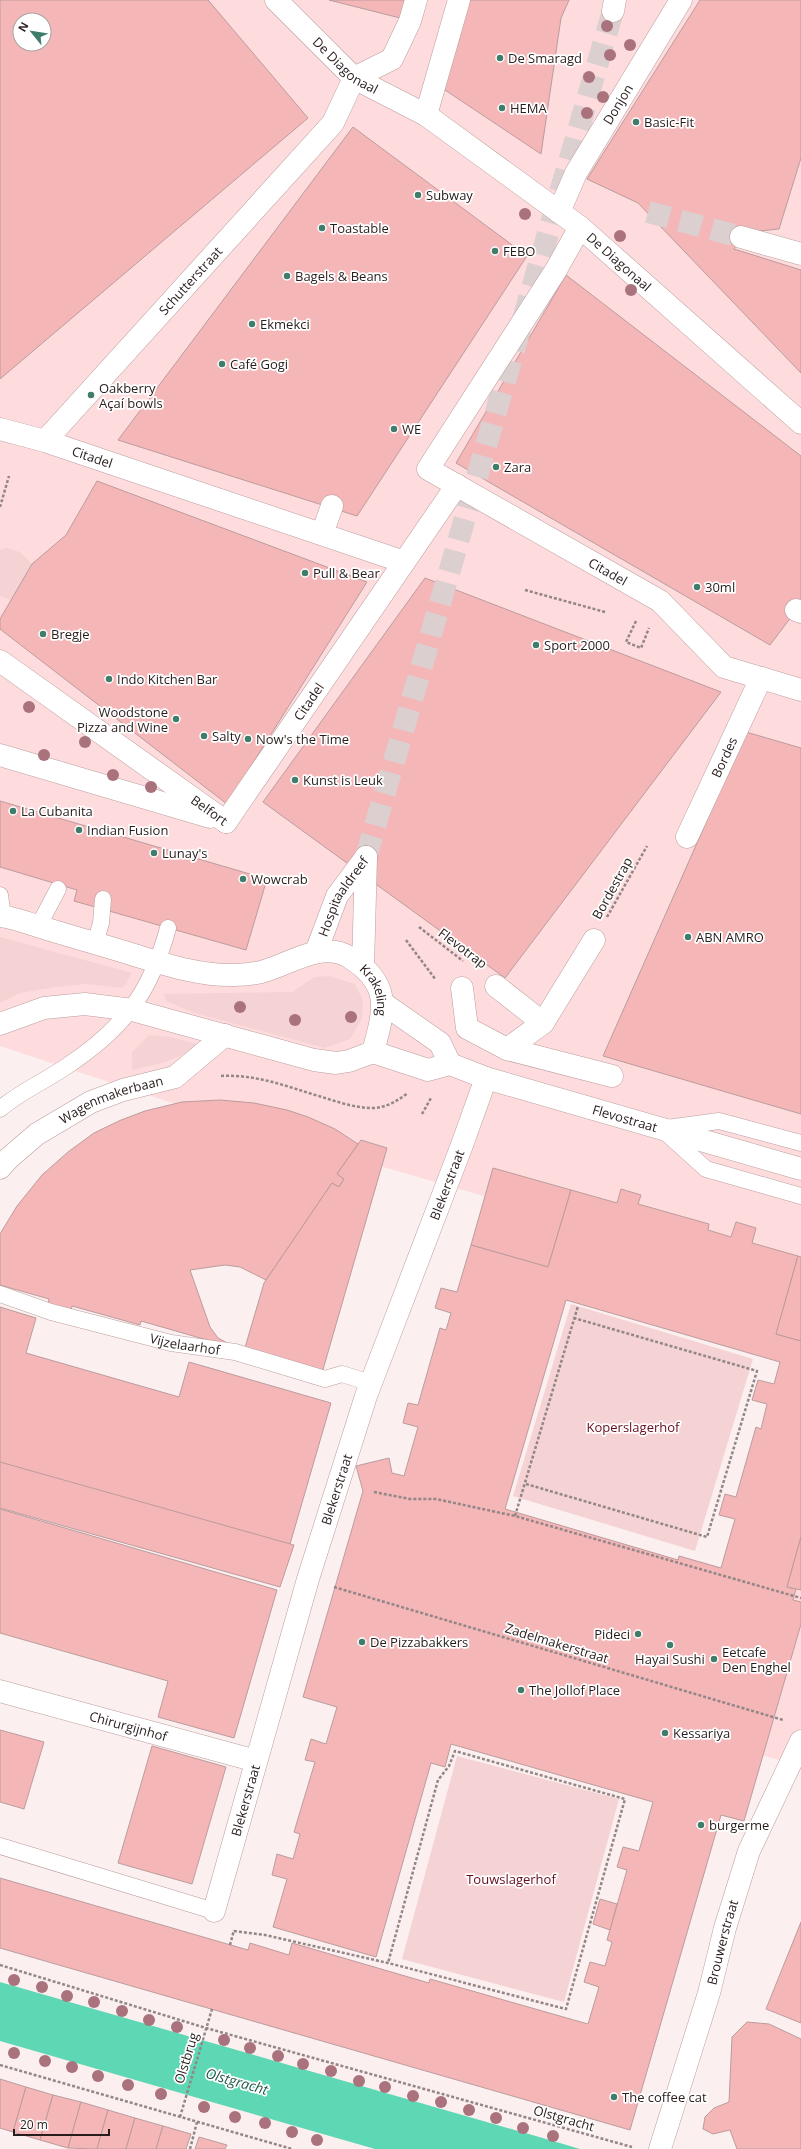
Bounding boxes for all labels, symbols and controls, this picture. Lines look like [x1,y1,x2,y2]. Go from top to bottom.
north arrow [12,12,52,52]
text: N [14,19,32,34]
street label: De Diagonaal [309,33,381,98]
place label: De Smaragd [508,49,582,67]
marker: De Smaragd [495,53,505,63]
street label: Donjon [599,81,637,128]
place label: HEMA [510,99,548,117]
marker: HEMA [497,103,507,113]
place label: Basic-Fit [644,113,695,131]
marker: Basic-Fit [631,117,641,127]
place label: Subway [426,186,473,204]
marker: Subway [413,190,423,200]
place label: Toastable [330,219,389,237]
marker: Toastable [317,223,327,233]
street label: De Diagonaal [583,228,655,295]
street label: Schutterstraat [155,242,226,319]
place label: FEBO [503,242,535,260]
marker: FEBO [490,246,500,256]
place label: Bagels & Beans [295,267,388,285]
marker: Bagels & Beans [282,271,292,281]
place label: Ekmekci [260,315,310,333]
marker: Ekmekci [247,319,257,329]
place label: Café Gogi [230,355,288,373]
marker: Café Gogi [217,359,227,369]
place label: Oakberry Açaí bowls [99,379,163,412]
marker: Oakberry Açaí bowls [86,390,96,400]
place label: WE [402,420,421,438]
marker: WE [389,424,399,434]
street label: Citadel [70,442,115,472]
place label: Zara [504,458,531,476]
marker: Zara [491,462,501,472]
street label: Citadel [585,553,631,590]
place label: Pull & Bear [313,564,381,582]
marker: Pull & Bear [300,568,310,578]
place label: 30ml [705,578,735,596]
marker: 30ml [692,582,702,592]
place label: Bregje [51,625,90,643]
marker: Bregje [38,629,48,639]
place label: Sport 2000 [544,636,610,654]
marker: Sport 2000 [531,640,541,650]
place label: Indo Kitchen Bar [117,670,218,688]
marker: Indo Kitchen Bar [104,674,114,684]
street label: Citadel [289,679,328,724]
place label: Woodstone Pizza and Wine [77,703,168,736]
marker: Woodstone Pizza and Wine [171,714,181,724]
place label: Salty [212,727,241,745]
place label: Now's the Time [256,730,349,748]
marker: Salty [199,731,209,741]
marker: Now's the Time [243,734,253,744]
street label: Bordes [707,734,741,781]
place label: Kunst is Leuk [303,771,383,789]
marker: Kunst is Leuk [290,775,300,785]
street label: Belfort [187,791,232,830]
place label: La Cubanita [21,802,93,820]
marker: La Cubanita [8,806,18,816]
place label: Indian Fusion [87,821,168,839]
marker: Indian Fusion [74,825,84,835]
place label: Lunay's [162,844,208,862]
marker: Lunay's [149,848,159,858]
street label: Hospitaaldreef [314,852,373,939]
street label: Bordestrap [588,854,636,922]
place label: Wowcrab [251,870,308,888]
marker: Wowcrab [238,874,248,884]
street label: Flevotrap [435,924,491,972]
place label: ABN AMRO [696,928,764,946]
marker: ABN AMRO [683,932,693,942]
street label: Krakeling [356,960,391,1017]
street label: Wagenmakerbaan [56,1071,165,1128]
street label: Flevostraat [590,1100,660,1136]
street label: Blekerstraat [425,1147,468,1223]
street label: Vijzelaarhof [148,1329,222,1359]
park label: Koperslagerhof [587,1418,680,1436]
street label: Blekerstraat [317,1451,356,1527]
street label: Zadelmakerstraat [503,1619,611,1667]
place label: Pideci [594,1625,630,1643]
marker: Pideci [633,1629,643,1639]
place label: De Pizzabakkers [370,1633,468,1651]
marker: De Pizzabakkers [357,1637,367,1647]
marker: Hayai Sushi [665,1640,675,1650]
place label: Eetcafe Den Enghel [722,1643,791,1676]
place label: Hayai Sushi [635,1650,705,1668]
marker: Eetcafe Den Enghel [709,1654,719,1664]
place label: The Jollof Place [529,1681,620,1699]
marker: The Jollof Place [516,1685,526,1695]
street label: Chirurgijnhof [87,1707,170,1745]
place label: Kessariya [673,1724,730,1742]
marker: Kessariya [660,1728,670,1738]
street label: Blekerstraat [227,1762,264,1838]
place label: burgerme [709,1816,769,1834]
marker: burgerme [696,1820,706,1830]
park label: Touwslagerhof [466,1870,556,1888]
street label: Brouwerstraat [702,1897,742,1987]
street label: Olstbrug [170,2030,202,2086]
water label: Olstgracht [204,2063,272,2099]
place label: The coffee cat [622,2088,707,2106]
marker: The coffee cat [609,2092,619,2102]
street label: Olstgracht [531,2101,597,2135]
scale bar [14,2111,109,2137]
text: 20 m [20,2116,48,2133]

